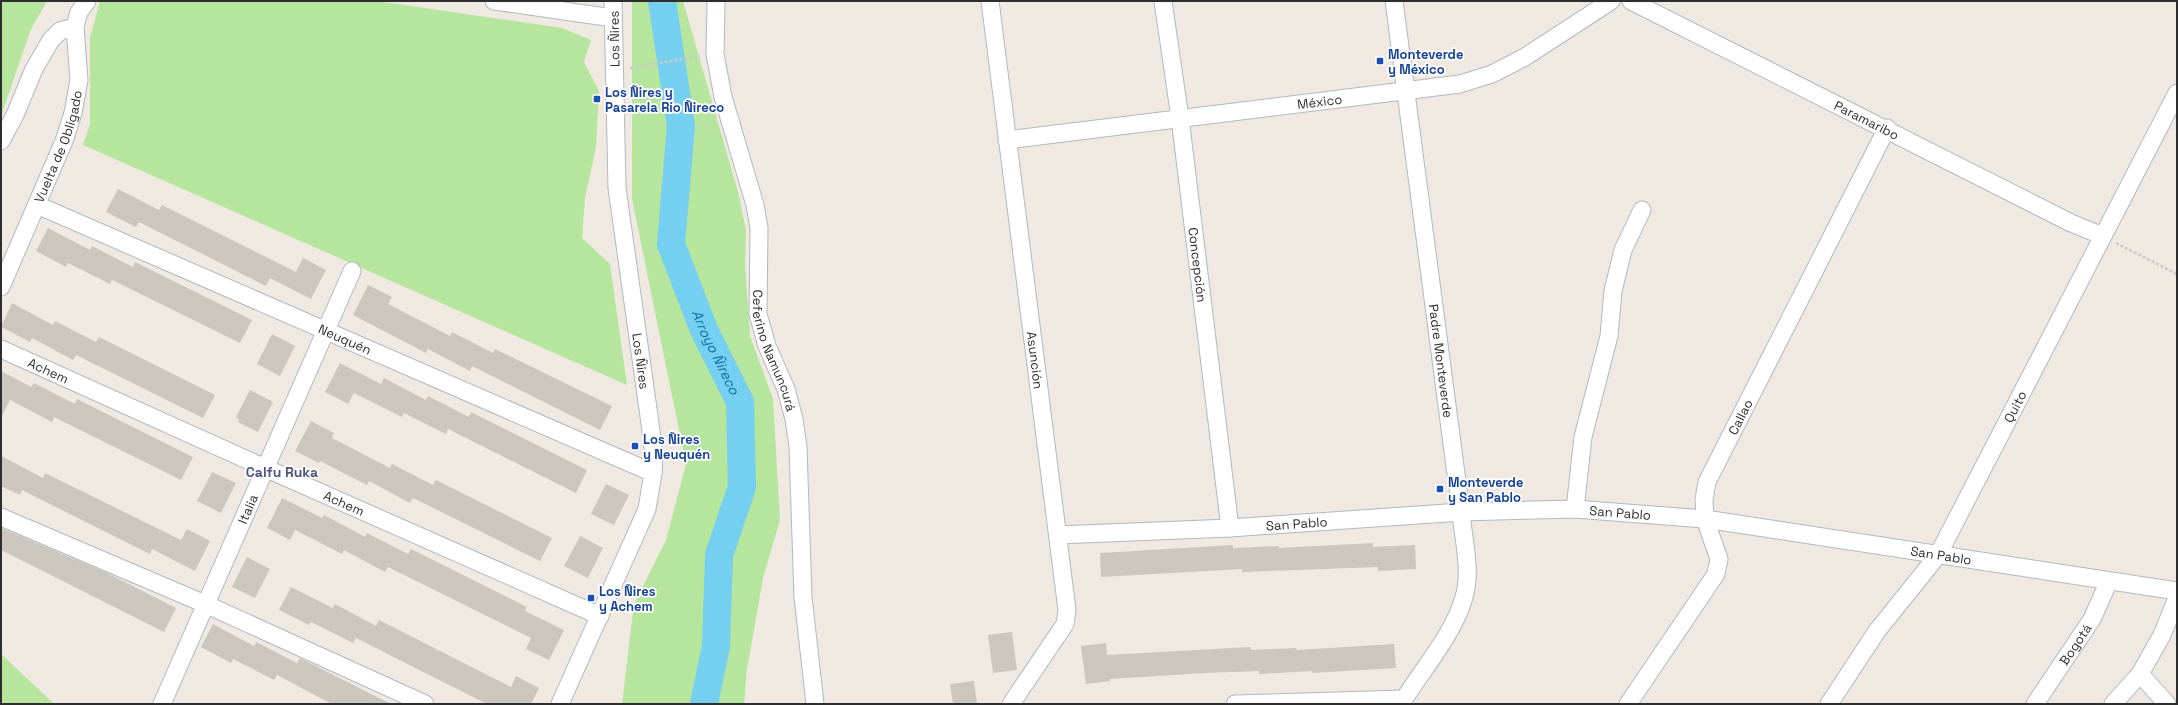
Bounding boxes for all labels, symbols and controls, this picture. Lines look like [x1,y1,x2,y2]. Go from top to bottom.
street label: Los Ñires [606,11,623,67]
place label: Monteverde y México [1388,46,1463,78]
marker: Monteverde y México [1375,56,1385,66]
place label: Los Ñires y Pasarela Río Ñireco [605,84,724,116]
street label: Vuelta de Obligado [30,89,86,205]
street label: México [1296,91,1343,113]
marker: Los Ñires y Pasarela Río Ñireco [592,94,602,104]
street label: Paramaribo [1831,97,1902,144]
street label: Concepción [1184,226,1210,303]
street label: Ceferino Namuncurá [748,289,800,414]
street label: Padre Monteverde [1425,303,1457,419]
water label: Arroyo Ñireco [688,307,744,398]
street label: Neuquén [316,320,374,359]
street label: Asunción [1023,330,1047,390]
street label: Los Ñires [628,332,653,390]
street label: Achem [25,354,71,387]
street label: Quito [2000,388,2031,426]
street label: Callao [1724,396,1757,438]
place label: Los Ñires y Neuquén [643,431,710,463]
marker: Los Ñires y Neuquén [630,441,640,451]
district label: Calfu Ruka [246,463,318,481]
place label: Monteverde y San Pablo [1448,474,1523,506]
marker: Monteverde y San Pablo [1435,484,1445,494]
street label: Achem [321,487,367,520]
street label: Italia [234,491,262,527]
street label: San Pablo [1589,502,1651,524]
street label: San Pablo [1265,513,1328,534]
street label: San Pablo [1909,542,1973,569]
place label: Los Ñires y Achem [599,583,656,615]
marker: Los Ñires y Achem [586,593,596,603]
street label: Bogotá [2056,620,2096,668]

